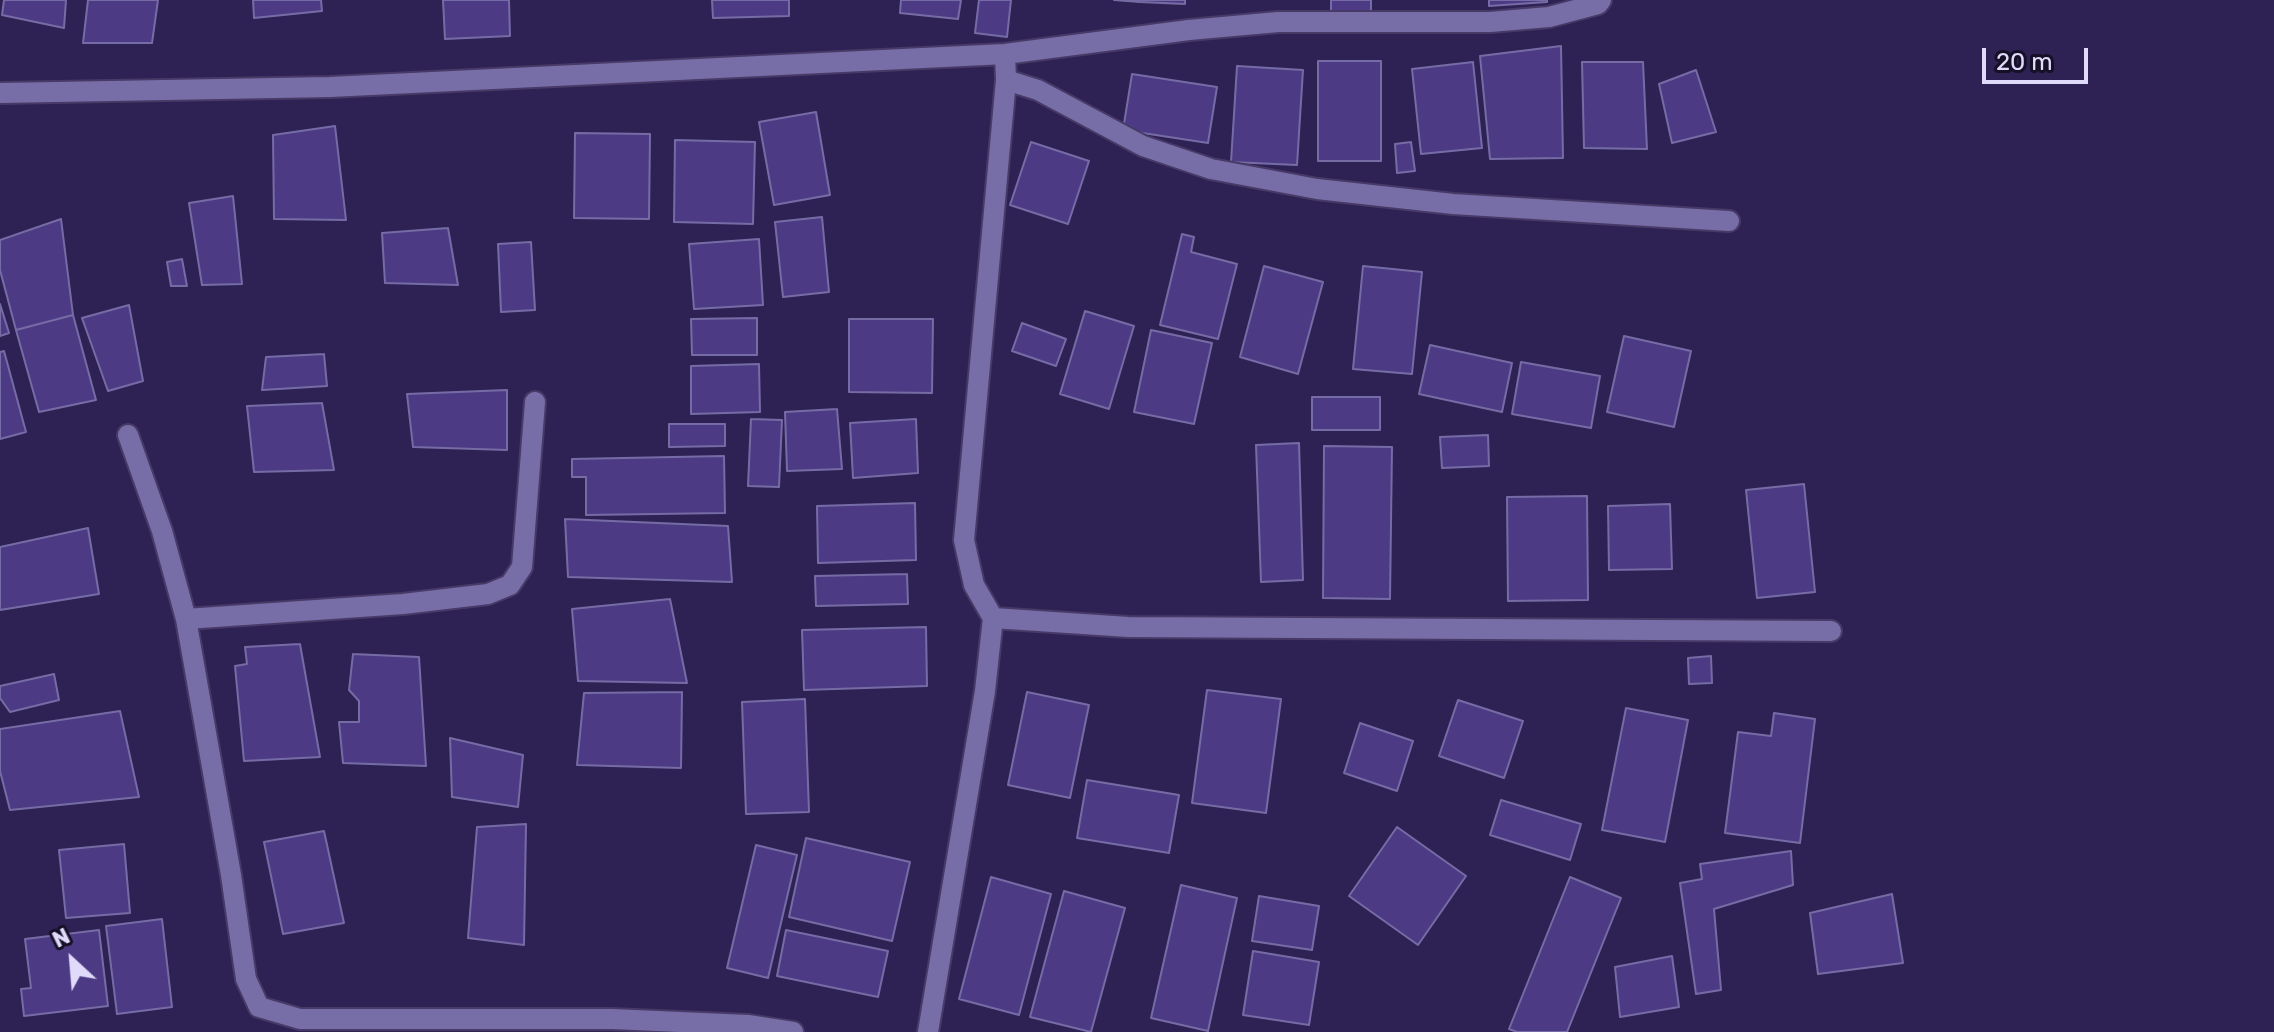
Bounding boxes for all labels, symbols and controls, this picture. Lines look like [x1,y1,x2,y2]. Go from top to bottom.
scale bar [1986,32,2092,82]
text: 20 m [1996,48,2053,76]
north arrow [32,920,112,1000]
text: N [48,922,74,954]

